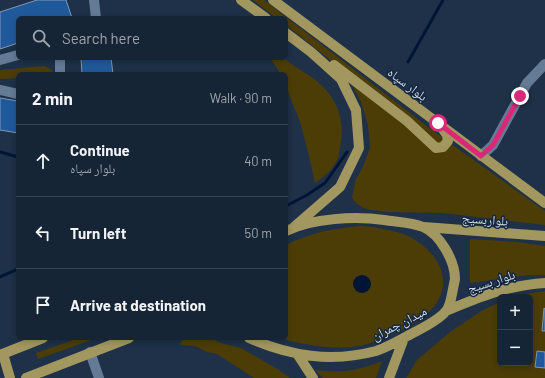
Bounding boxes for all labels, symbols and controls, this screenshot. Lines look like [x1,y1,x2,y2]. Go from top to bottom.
search box [16,16,288,60]
icon: search [30,27,52,49]
text: Search here [62,29,140,47]
street label: بلوار سپاه [384,64,431,105]
route end [511,87,529,105]
text: 2 min [32,88,73,108]
text: Walk · 90 m [210,90,272,106]
route start [429,114,447,132]
text: Continue [70,141,130,159]
icon: ahead [32,150,54,172]
text: 40 m [244,153,272,169]
text: بلوار سپاه [70,160,115,176]
street label: بلواربسیج [461,209,509,231]
icon: left [32,222,54,244]
text: Turn left [70,224,126,242]
text: 50 m [245,225,272,241]
street label: بلوار بسیج [465,266,517,298]
icon: arrive [32,294,54,316]
map controls [497,294,533,366]
button: + [497,294,533,330]
text: Arrive at destination [70,296,206,314]
street label: میدان چمران [369,302,430,345]
button: − [497,330,533,366]

